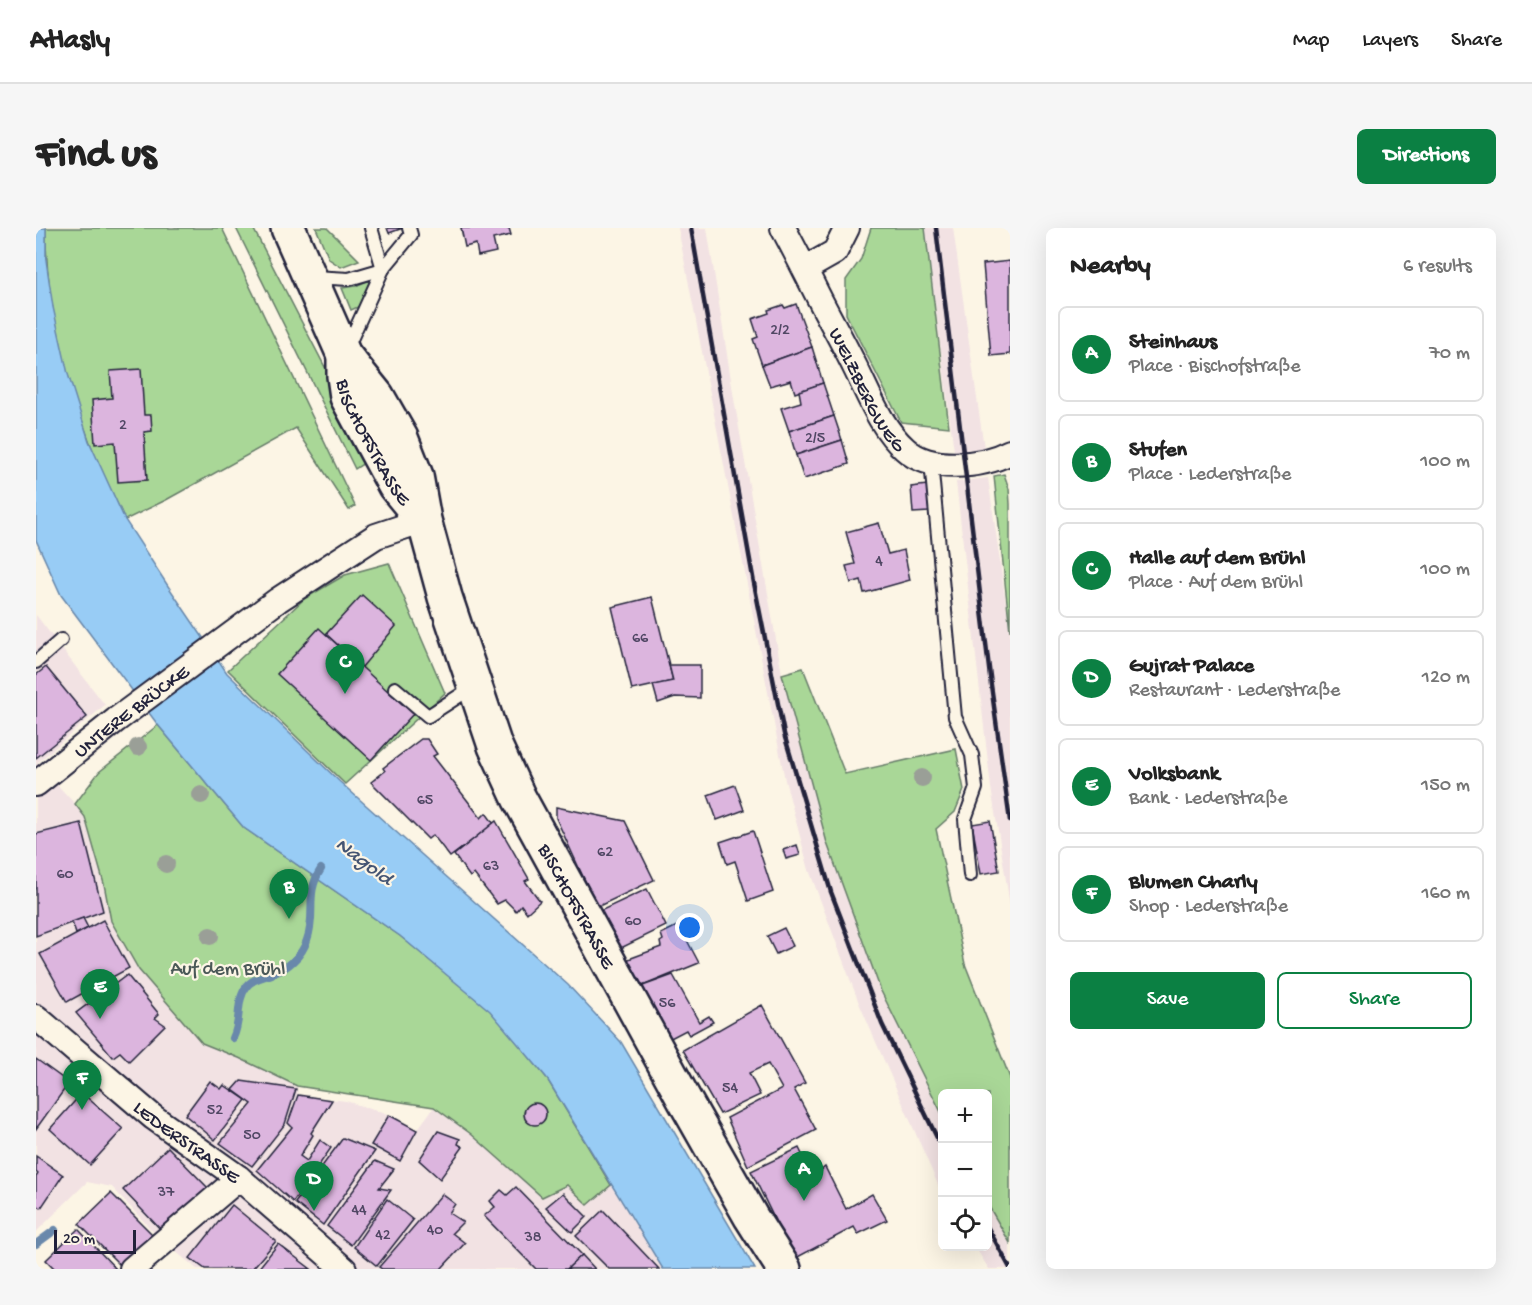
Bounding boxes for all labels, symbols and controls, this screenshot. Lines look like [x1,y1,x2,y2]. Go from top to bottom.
text: Atlasly [30,25,110,58]
text: Map [1293,29,1329,54]
text: Layers [1362,29,1418,54]
text: Share [1451,29,1502,54]
button: Directions [1357,129,1496,184]
text: Find us [36,132,156,181]
text: Nearby [1070,252,1151,283]
text: 6 results [1403,256,1472,279]
house number: 2/2 [770,322,790,341]
street label: WELZBERGWEG [822,325,910,459]
text: Steinhaus [1129,330,1217,356]
text: A [1086,343,1097,366]
text: 70 m [1429,343,1470,366]
text: Place · Bischofstraße [1129,356,1301,379]
street label: BISCHOFSTRASSE [329,377,415,512]
house number: 2 [119,417,127,436]
house number: 2/5 [805,430,825,449]
text: Stufen [1129,438,1187,464]
text: B [1086,451,1097,474]
text: 100 m [1420,451,1470,474]
text: Place · Lederstraße [1129,464,1291,487]
text: Halle auf dem Brühl [1129,546,1306,572]
house number: 4 [875,553,883,572]
text: C [1086,559,1097,582]
text: 100 m [1420,559,1470,582]
text: Place · Auf dem Brühl [1129,572,1303,595]
house number: 66 [632,630,649,649]
pin: C [326,644,364,694]
text: Gujrat Palace [1129,654,1254,680]
street label: UNTERE BRÜCKE [70,661,196,764]
text: D [1085,667,1098,690]
text: 120 m [1422,667,1470,690]
text: Restaurant · Lederstraße [1129,680,1340,703]
text: Volksbank [1129,762,1220,788]
text: E [1085,775,1098,798]
text: 150 m [1421,775,1470,798]
text: Bank · Lederstraße [1129,788,1287,811]
house number: 65 [417,792,433,811]
water label: Nagold [329,833,399,894]
street label: BISCHOFSTRASSE [531,840,619,975]
house number: 62 [597,844,613,863]
house number: 63 [483,858,499,877]
house number: 60 [56,866,74,885]
pin: B [270,870,308,919]
text: Blumen Charly [1129,870,1257,896]
text: F [1086,883,1097,906]
text: 160 m [1421,883,1470,906]
text: Shop · Lederstraße [1129,896,1288,919]
house number: 60 [624,913,642,932]
your location [675,913,704,942]
park label: Auf dem Brühl [171,959,285,982]
pin: E [80,970,120,1019]
button: Save [1070,972,1265,1029]
button: Share [1277,972,1472,1029]
house number: 56 [659,995,676,1014]
pin: F [62,1060,102,1110]
house number: 54 [722,1080,738,1099]
map controls [938,1089,992,1251]
button: + [938,1089,992,1143]
street label: LEDERSTRASSE [127,1097,245,1191]
house number: 52 [207,1102,223,1121]
house number: 50 [243,1127,261,1146]
button: − [938,1143,992,1197]
pin: A [784,1152,824,1201]
pin: D [294,1162,334,1211]
house number: 37 [157,1184,175,1203]
button: locate [938,1197,992,1251]
house number: 44 [351,1202,367,1221]
house number: 40 [427,1222,443,1241]
scale bar [54,1227,136,1254]
house number: 42 [375,1227,391,1246]
house number: 38 [523,1229,542,1248]
text: 20 m [63,1231,95,1250]

